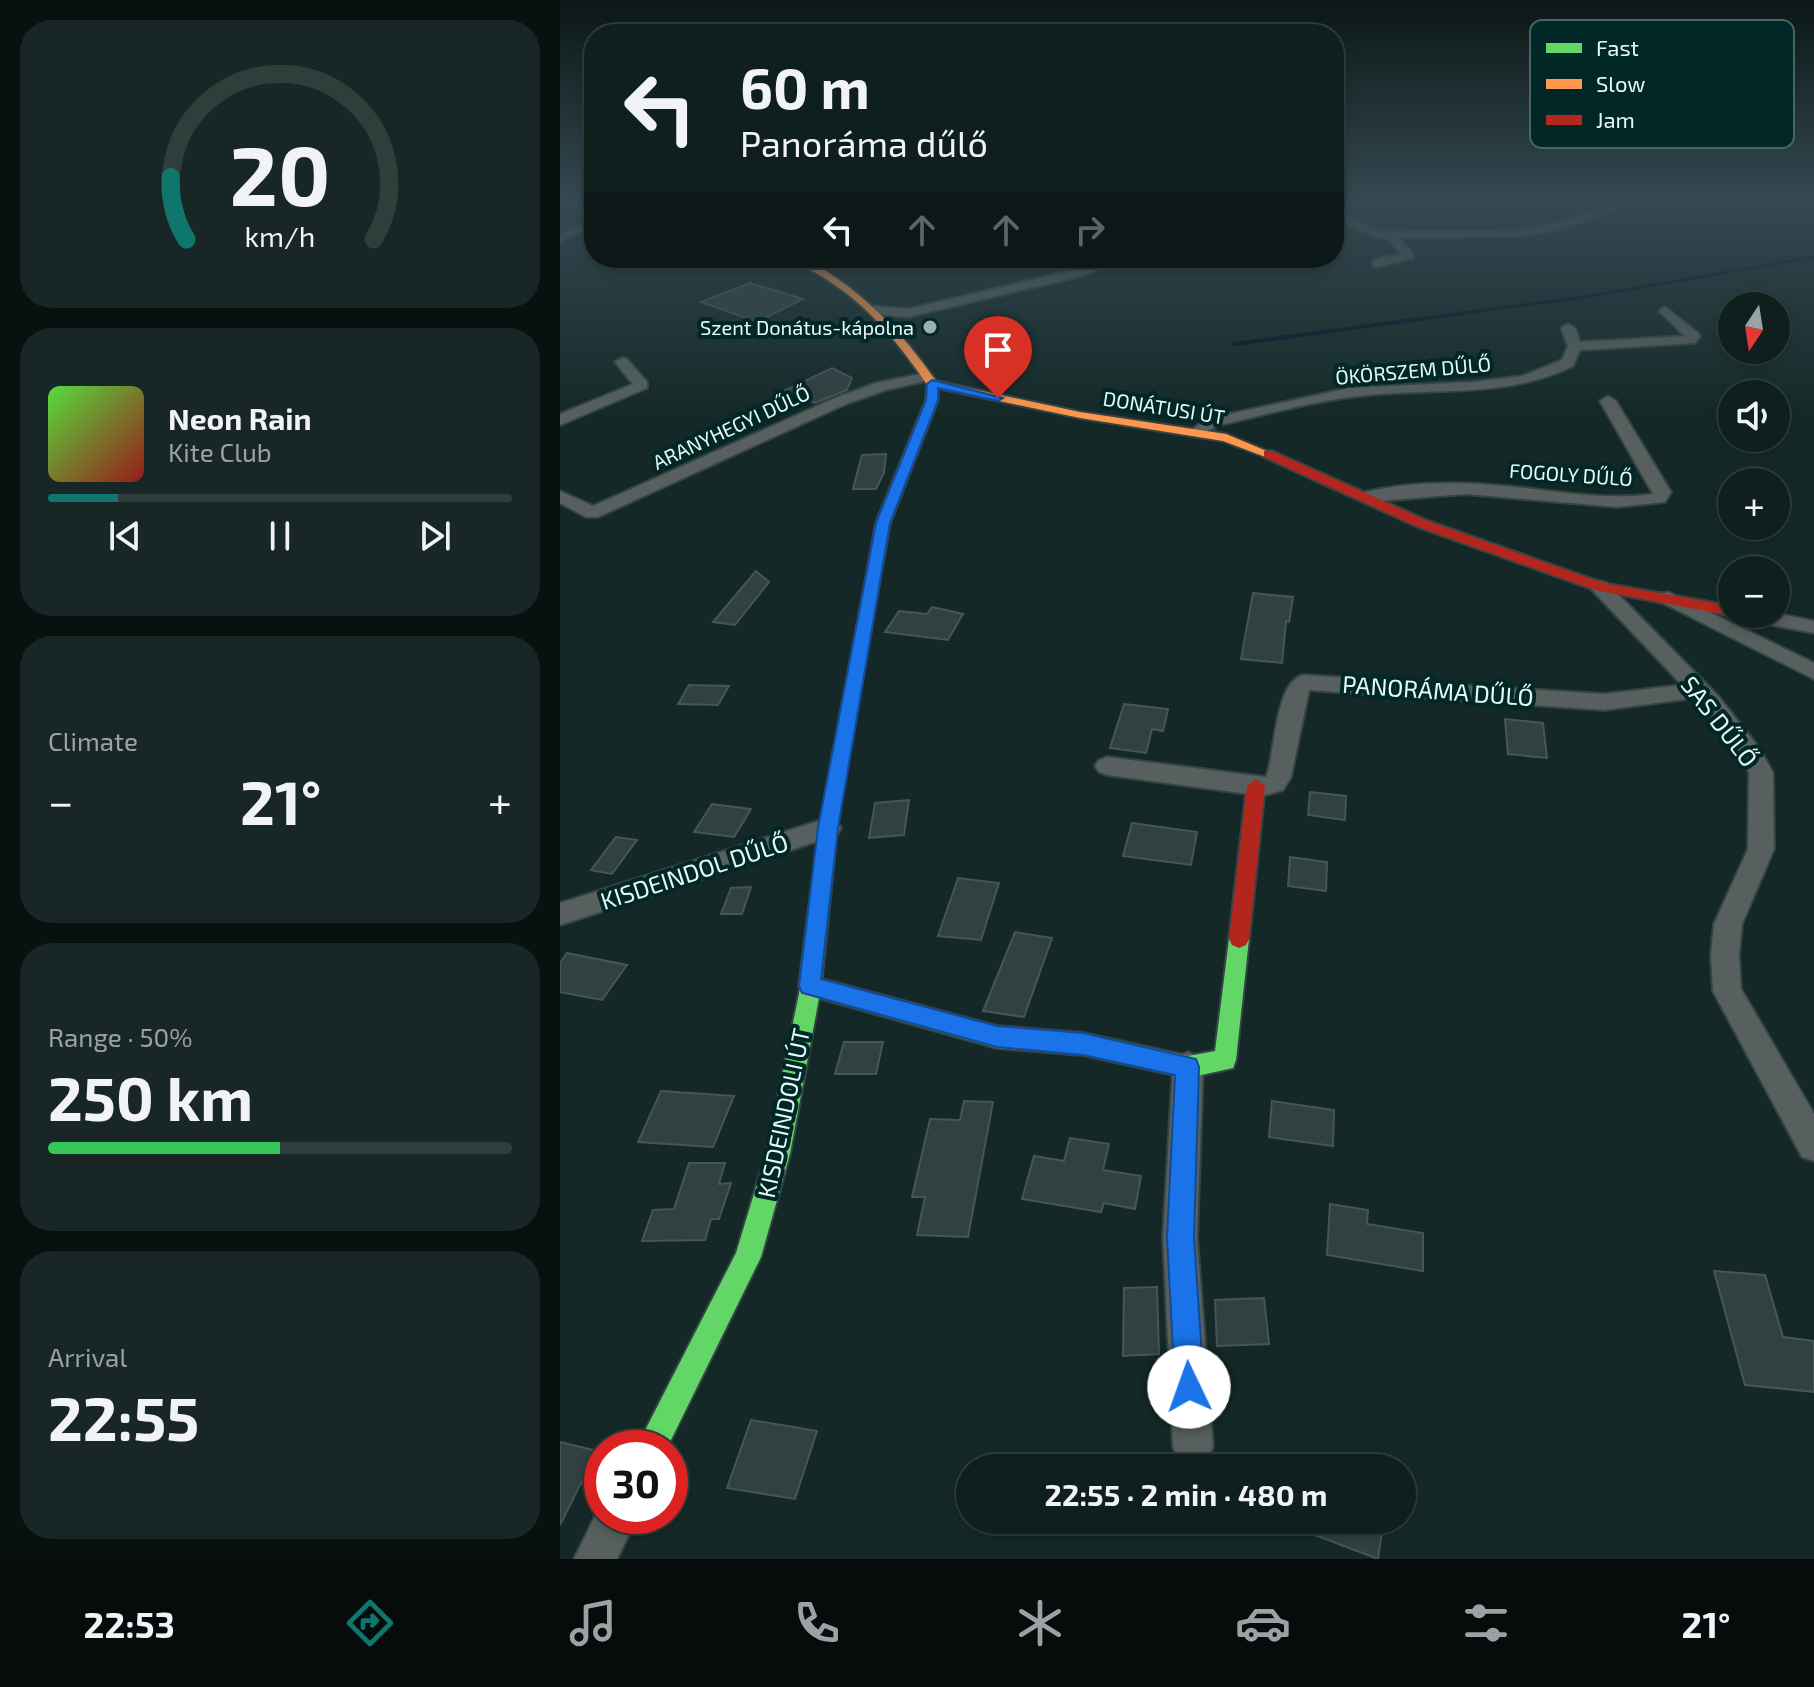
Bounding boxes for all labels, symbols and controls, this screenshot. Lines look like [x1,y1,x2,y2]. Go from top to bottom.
legend [1530,20,1794,148]
text: Fast [1596,34,1639,60]
text: 60 m [740,53,870,120]
icon: left [608,56,712,160]
text: Slow [1596,70,1645,96]
text: Jam [1596,106,1635,132]
text: Panoráma dűlő [740,121,988,164]
text: 20 [230,122,330,222]
icon: left [816,208,860,252]
icon: ahead [900,208,944,252]
icon: ahead [984,208,1028,252]
icon: right [1068,208,1112,252]
text: km/h [245,218,315,253]
north arrow [1718,292,1790,364]
map controls [1718,292,1790,628]
place label: Szent Donátus-kápolna [700,315,914,339]
pin [964,316,1032,398]
marker: Szent Donátus-kápolna [921,318,939,336]
icon: arrive [976,328,1020,372]
street label: ÖKÖRSZEM DŰLŐ [1334,351,1492,389]
street label: ARANYHEGYI DŰLŐ [649,380,813,474]
button: sound [1718,380,1790,452]
street label: DONÁTUSI ÚT [1101,386,1227,429]
text: Neon Rain [168,400,312,436]
text: Kite Club [168,436,272,467]
street label: FOGOLY DŰLŐ [1509,458,1633,490]
button: + [1718,468,1790,540]
icon: previous [103,514,147,558]
icon: pause [258,514,302,558]
icon: next [413,514,457,558]
button: − [1718,556,1790,628]
street label: PANORÁMA DŰLŐ [1341,669,1535,711]
street label: SAS DŰLŐ [1676,670,1764,772]
text: Climate [48,725,138,756]
text: 21° [240,765,321,837]
text: − [48,774,74,827]
text: + [488,774,512,827]
street label: KISDEINDOL DŰLŐ [597,827,791,915]
text: Range · 50% [48,1021,192,1052]
street label: KISDEINDOLI ÚT [751,1026,815,1200]
text: 250 km [48,1061,253,1133]
text: Arrival [48,1341,127,1372]
position arrow [1147,1345,1231,1429]
text: 22:55 [48,1381,199,1453]
speed limit sign: 30 [584,1430,688,1534]
text: 22:55 · 2 min · 480 m [1045,1476,1327,1512]
icon: directions [342,1595,398,1651]
icon: music [565,1595,621,1651]
icon: phone [789,1595,845,1651]
icon: climate [1012,1595,1068,1651]
icon: car [1235,1595,1291,1651]
icon: filters [1458,1595,1514,1651]
text: 22:53 [84,1602,175,1645]
text: 21° [1682,1602,1730,1645]

